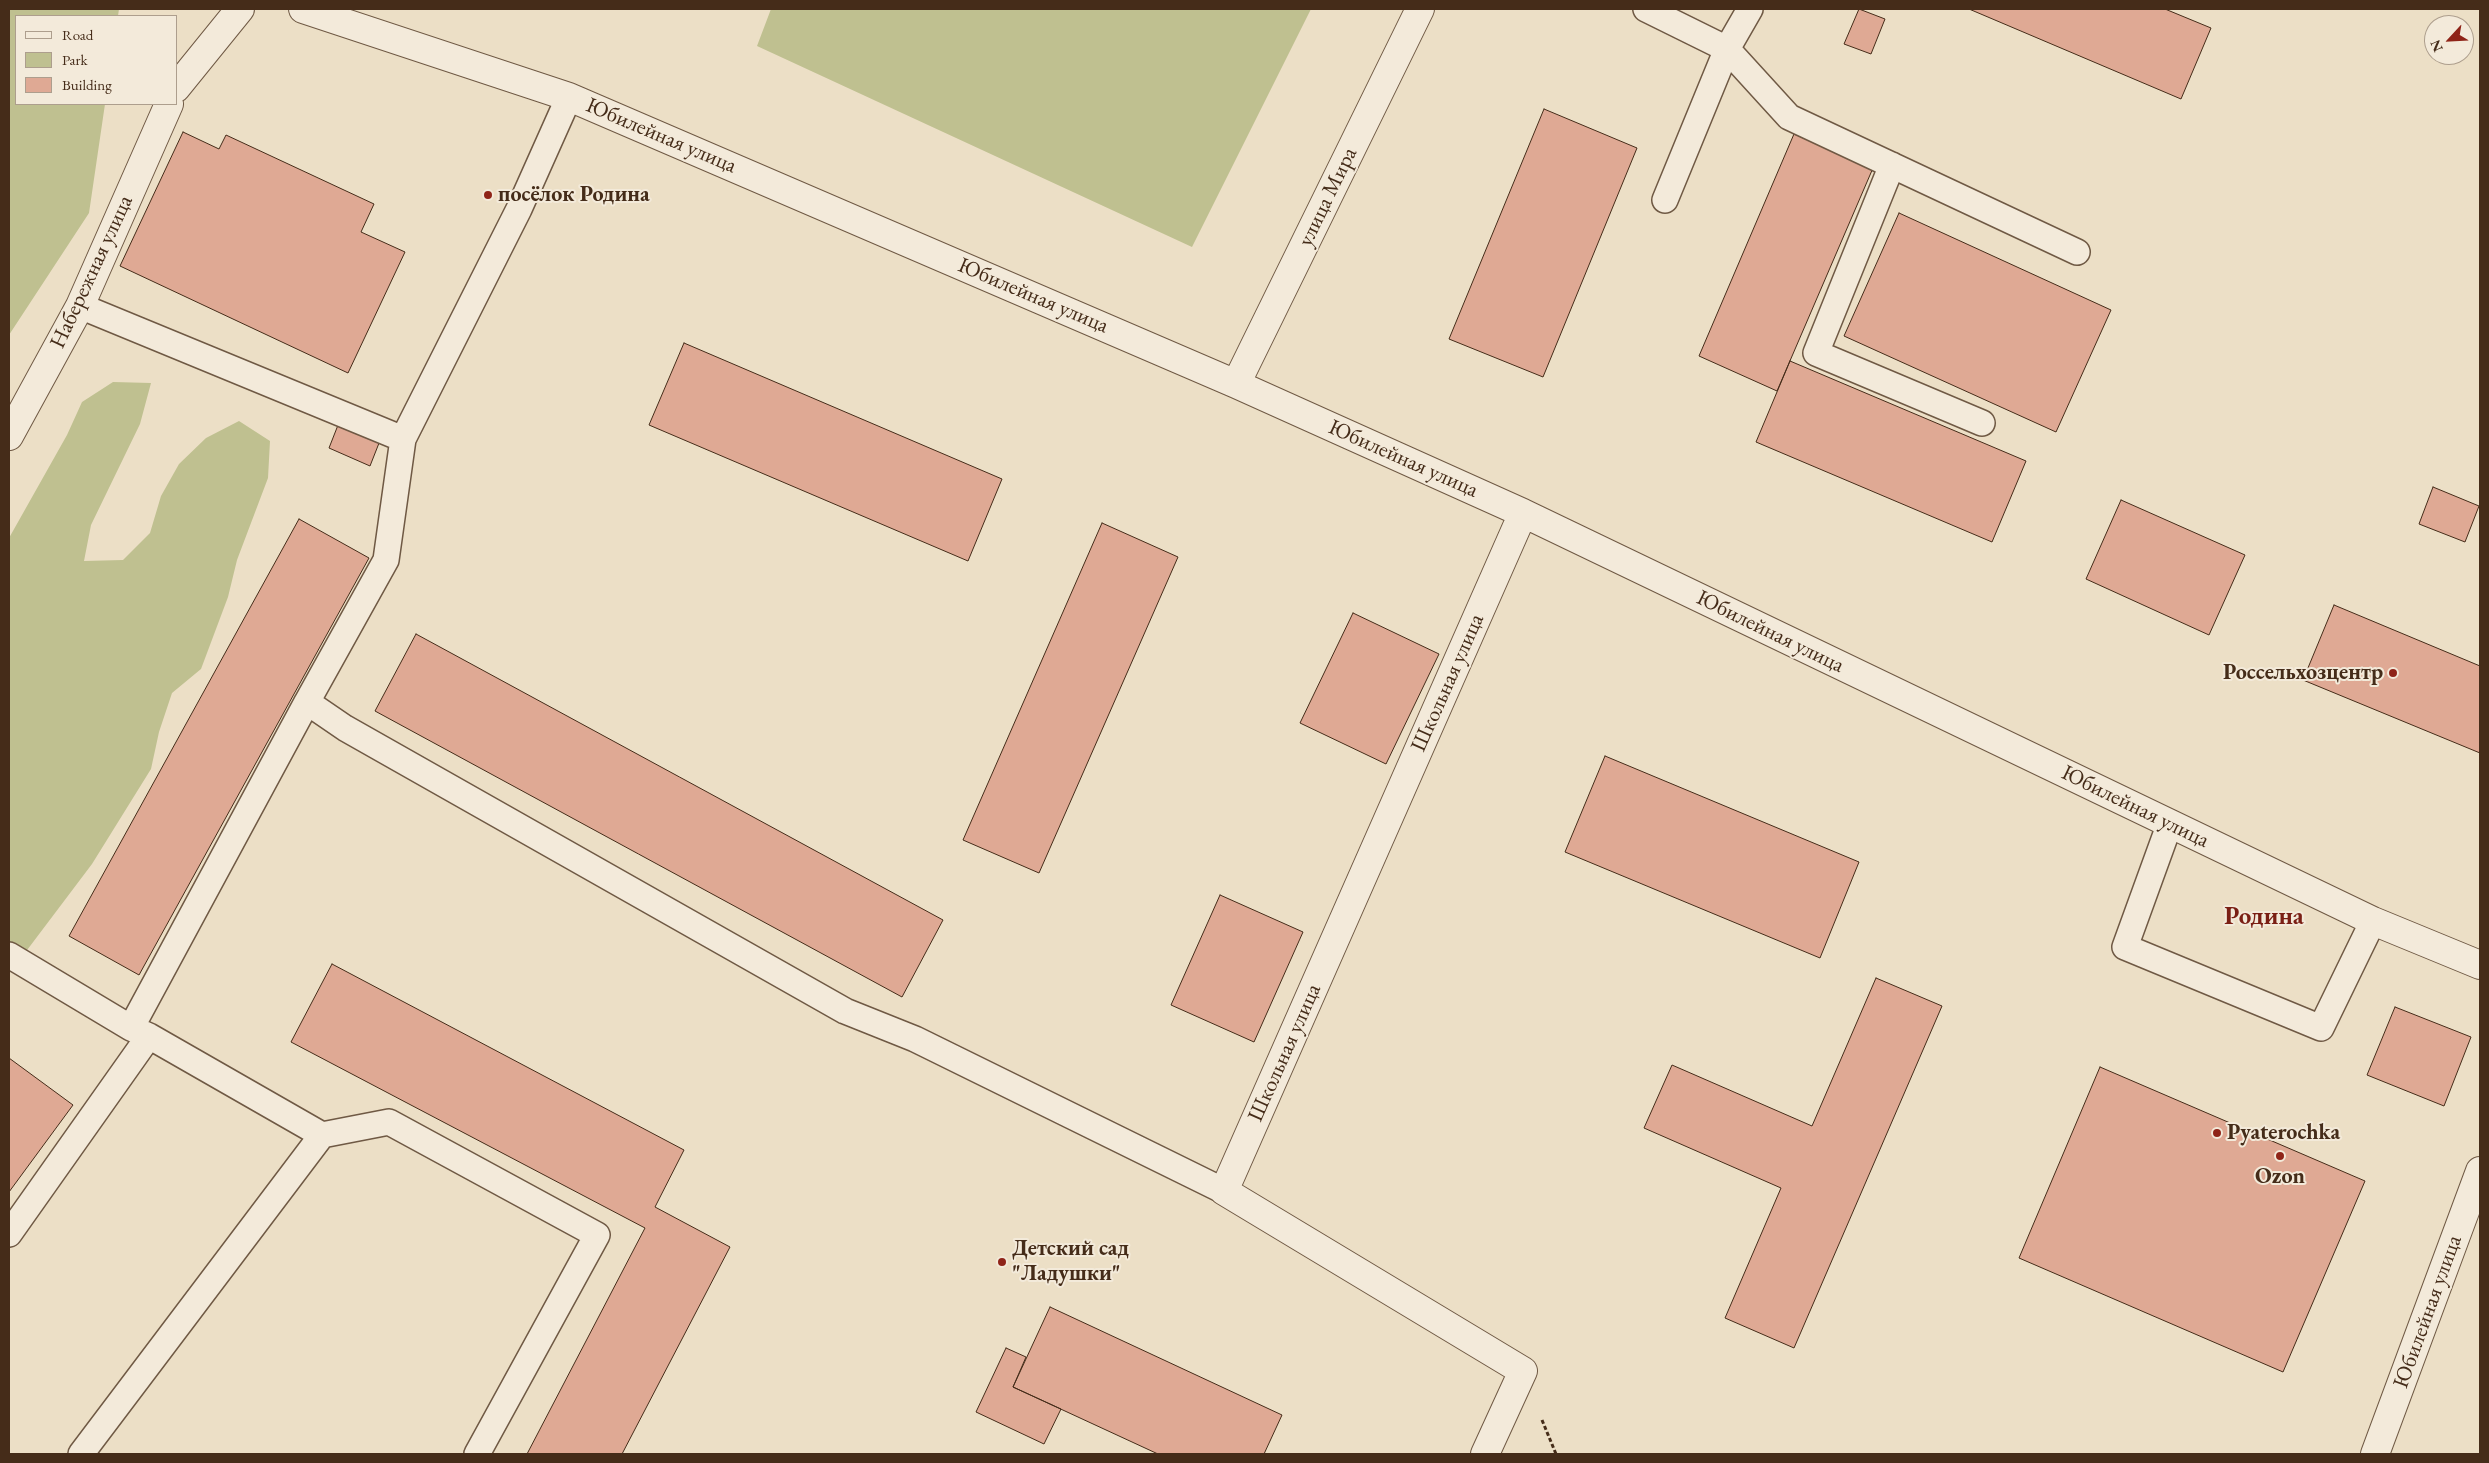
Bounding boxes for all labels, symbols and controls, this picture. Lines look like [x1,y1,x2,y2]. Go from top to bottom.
legend [15,15,178,105]
north arrow [2424,15,2474,65]
text: Road [62,25,93,44]
text: N [2426,37,2447,55]
text: Park [62,50,88,69]
text: Building [62,75,112,94]
street label: Юбилейная улица [582,92,740,180]
street label: улица Мира [1293,143,1363,251]
place label: посёлок Родина [498,182,650,208]
marker: посёлок Родина [482,189,494,201]
street label: Набережная улица [45,191,139,353]
street label: Юбилейная улица [954,252,1112,340]
street label: Юбилейная улица [1324,414,1482,504]
street label: Юбилейная улица [1692,585,1848,679]
street label: Школьная улица [1406,610,1490,756]
place label: Россельхозцентр [2223,660,2383,686]
marker: Россельхозцентр [2387,667,2399,679]
street label: Юбилейная улица [2057,760,2213,854]
district label: Родина [2224,902,2304,932]
street label: Школьная улица [1243,980,1327,1126]
place label: Pyaterochka [2227,1120,2340,1146]
marker: Pyaterochka [2211,1127,2223,1139]
marker: Ozon [2274,1150,2286,1162]
place label: Ozon [2255,1164,2305,1190]
street label: Юбилейная улица [2388,1232,2468,1392]
place label: Детский сад "Ладушки" [1012,1236,1129,1288]
marker: Детский сад "Ладушки" [996,1256,1008,1268]

